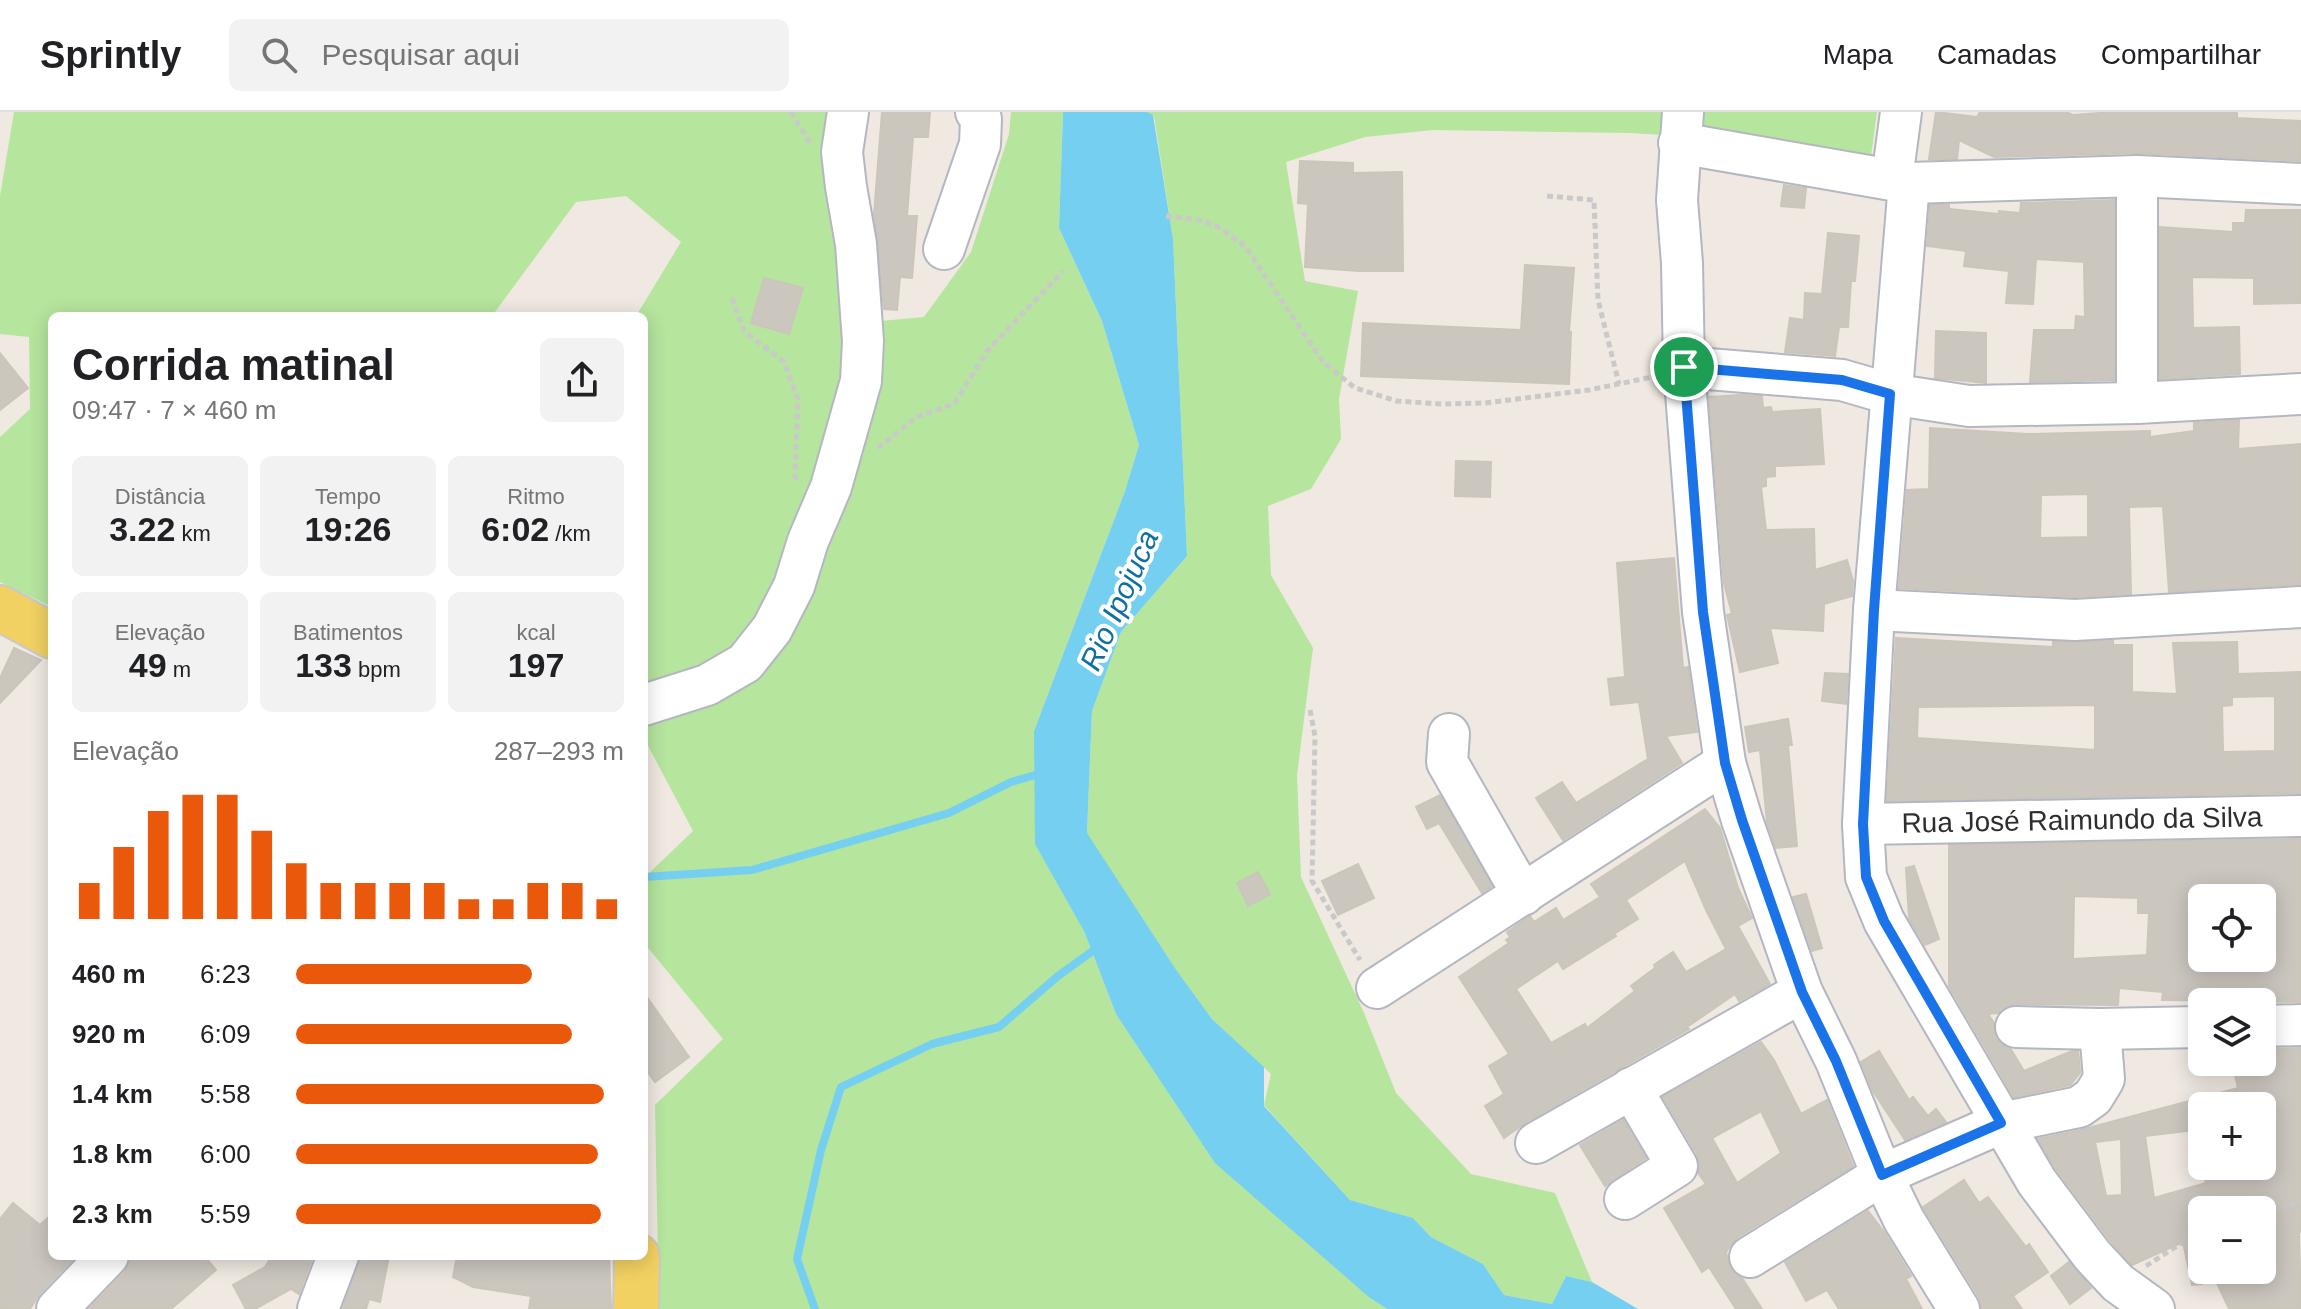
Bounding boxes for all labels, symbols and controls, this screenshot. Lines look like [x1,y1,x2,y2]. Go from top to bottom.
search box [229,19,789,91]
icon: search [257,33,301,77]
text: Sprintly [40,34,181,76]
text: Pesquisar aqui [321,38,520,71]
text: Mapa [1823,39,1893,70]
text: Camadas [1937,39,2057,70]
text: Compartilhar [2101,39,2261,70]
pin [1650,333,1718,401]
button: share [540,338,624,422]
text: Corrida matinal [72,340,395,389]
icon: arrive [1662,345,1706,389]
text: 09:47 · 7 × 460 m [72,395,277,425]
text: Distância [115,484,205,509]
text: Tempo [315,484,381,509]
text: Ritmo [507,484,565,509]
text: 3.22 [109,510,175,548]
text: 19:26 [305,510,391,548]
text: 6:02 [481,510,549,548]
text: km [175,521,211,546]
text: /km [549,521,591,546]
water label: Rio Ipojuca [1073,525,1165,675]
text: Elevação [115,620,205,645]
text: Batimentos [293,620,403,645]
text: kcal [516,620,556,645]
text: 49 [129,646,167,684]
text: 133 [295,646,352,684]
text: 197 [508,646,564,684]
text: m [167,657,191,682]
text: bpm [352,657,401,682]
text: Elevação [72,736,179,766]
text: 287–293 m [494,736,624,766]
street label: Rua José Raimundo da Silva [1901,801,2263,839]
map controls [2188,884,2276,1284]
button: locate [2188,884,2276,972]
text: 460 m [72,959,146,989]
text: 6:23 [200,959,251,989]
button: layers [2188,988,2276,1076]
text: 920 m [72,1019,146,1049]
text: 6:09 [200,1019,251,1049]
text: 1.4 km [72,1079,153,1109]
text: 5:58 [200,1079,251,1109]
button: + [2188,1092,2276,1180]
text: 1.8 km [72,1139,153,1169]
text: 6:00 [200,1139,251,1169]
button: − [2188,1196,2276,1284]
text: 2.3 km [72,1199,153,1229]
text: 5:59 [200,1199,251,1229]

